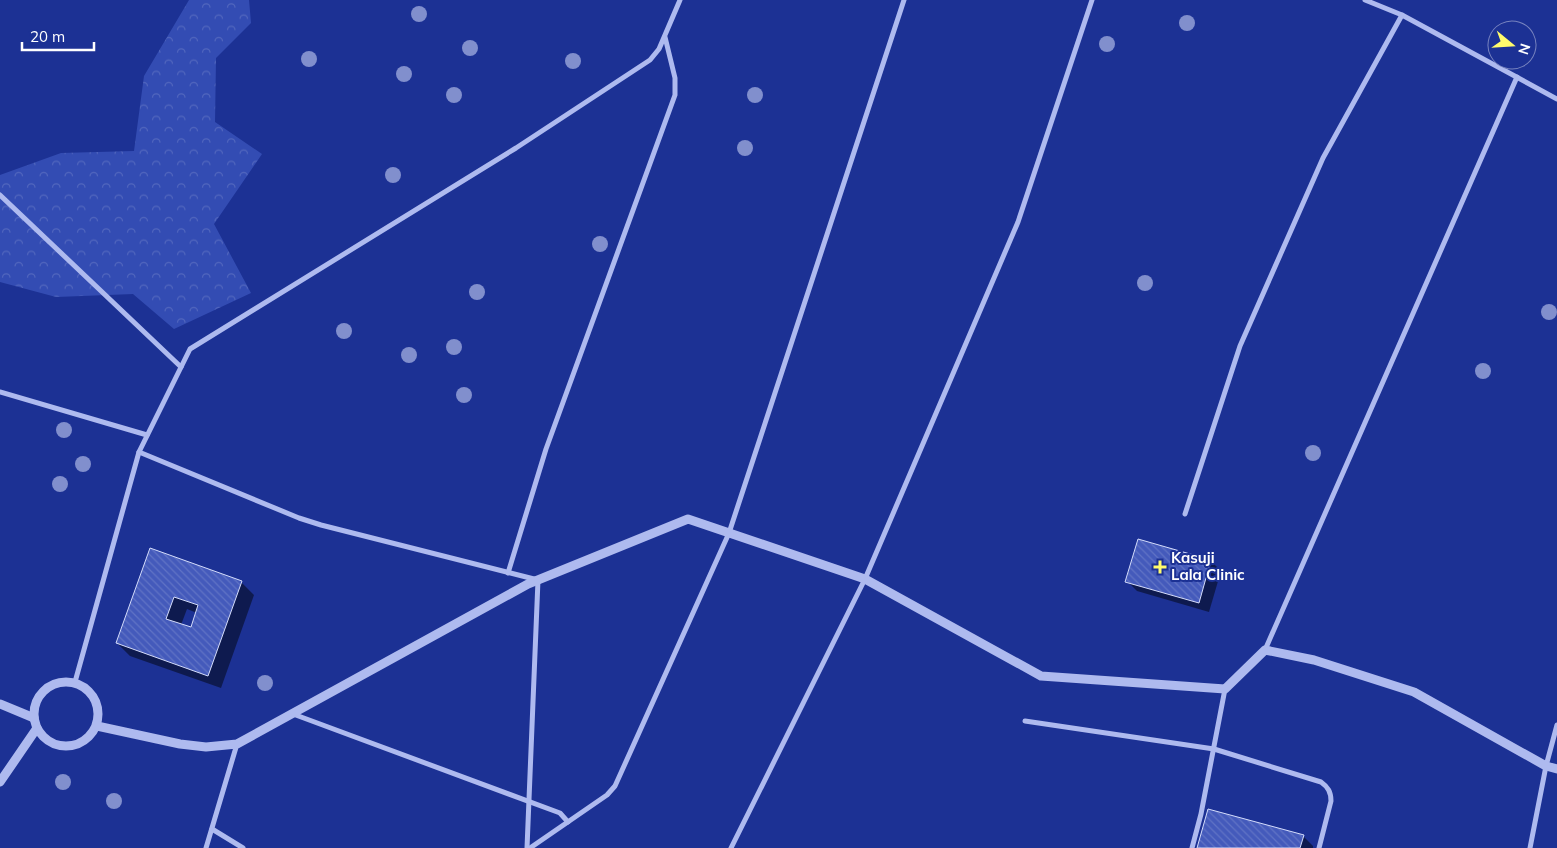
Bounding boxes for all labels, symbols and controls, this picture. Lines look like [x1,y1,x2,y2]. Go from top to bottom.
scale bar [22,20,95,52]
north arrow [1487,20,1537,70]
text: 20 m [30,27,65,46]
text: N [1514,41,1535,57]
place label: Kasuji Lala Clinic [1171,548,1245,584]
marker: Kasuji Lala Clinic [1153,560,1167,574]

